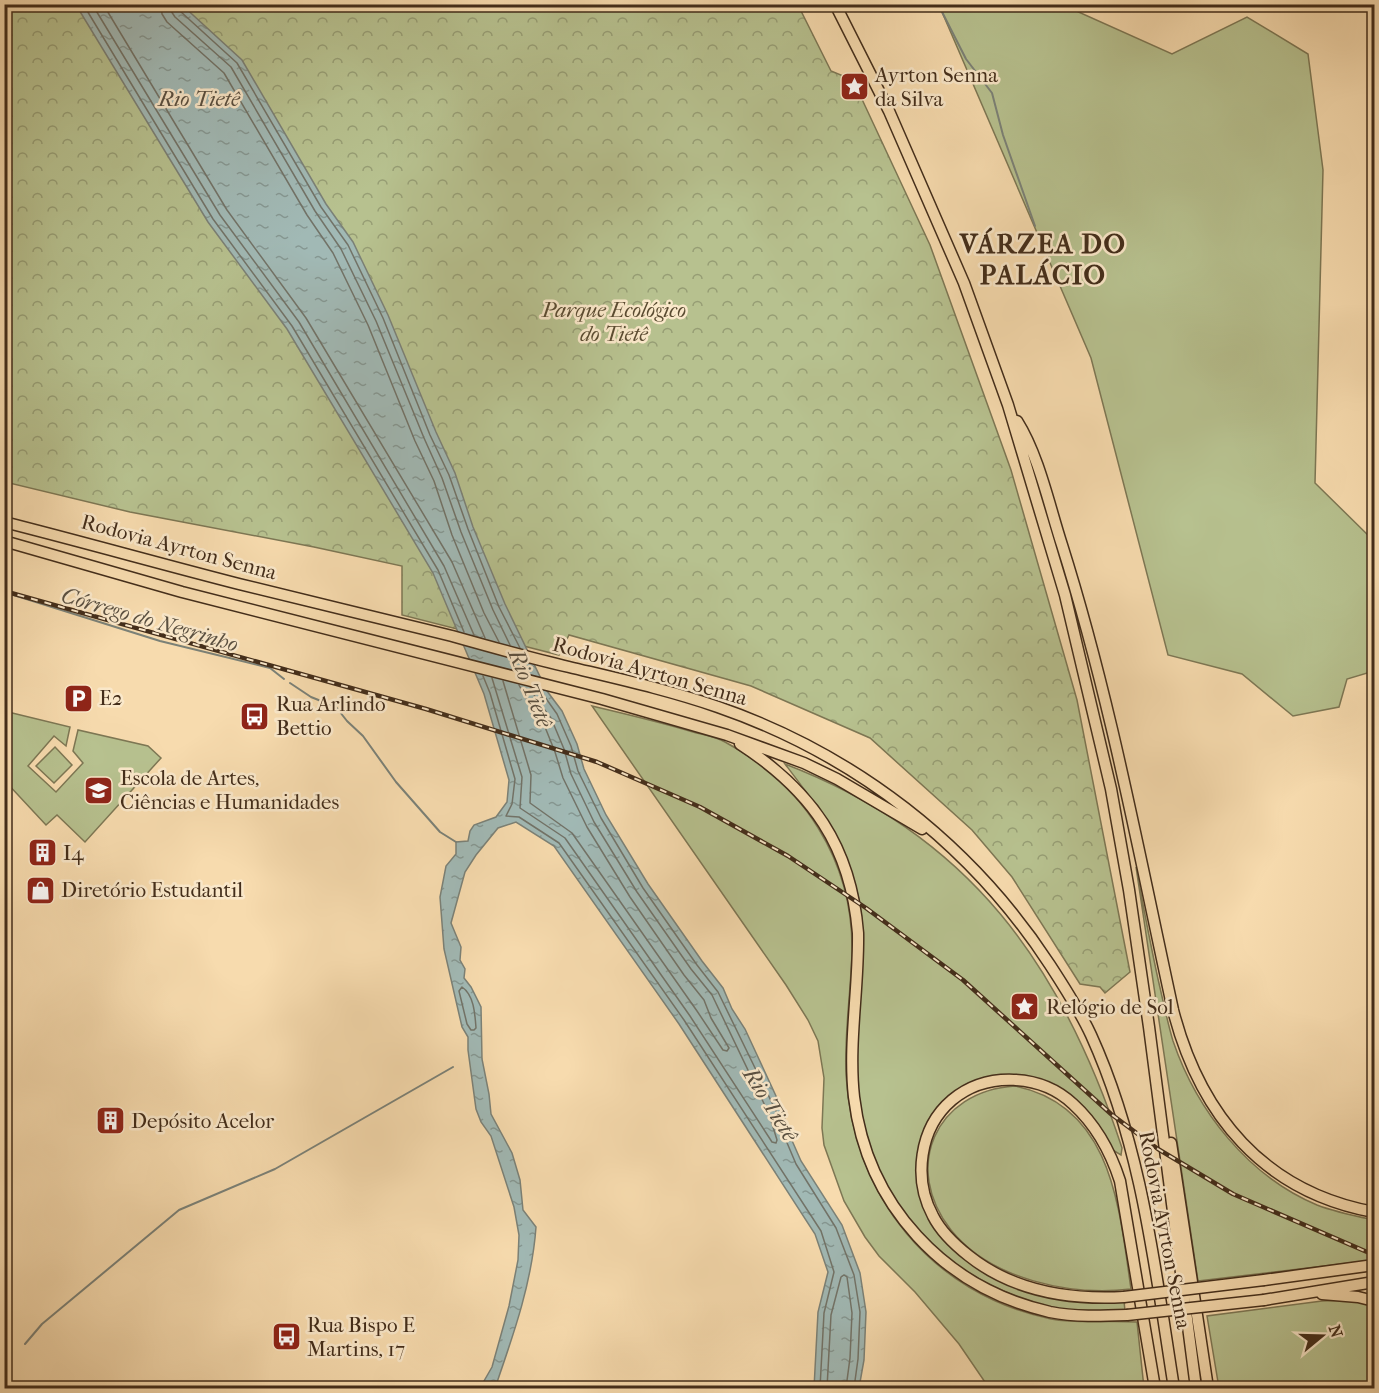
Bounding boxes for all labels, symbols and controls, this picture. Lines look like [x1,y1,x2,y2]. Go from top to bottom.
place label: Ayrton Senna da Silva [874,63,998,111]
place icon: Ayrton Senna da Silva [838,71,870,103]
water label: Rio Tietê [156,86,241,112]
district label: VÁRZEA DO PALÁCIO [959,227,1126,291]
park label: Parque Ecológico do Tietê [541,298,686,346]
street label: Rodovia Ayrton Senna [79,509,280,585]
water label: Córrego do Negrinho [58,582,241,658]
street label: Rodovia Ayrton Senna [550,632,750,710]
water label: Rio Tietê [502,644,558,732]
parking icon: E2 [62,682,94,714]
place label: E2 [99,686,123,710]
place label: Rua Arlindo Bettio [276,692,386,740]
bus stop icon: Rua Arlindo Bettio [239,700,271,732]
place label: Escola de Artes, Ciências e Humanidades [120,766,340,814]
school or university icon: Escola de Artes, Ciências e Humanidades [83,774,115,806]
building icon: I4 [26,837,58,869]
place label: I4 [63,841,84,865]
shop icon: Diretório Estudantil [24,874,56,906]
place label: Diretório Estudantil [61,878,243,902]
place icon: Relógio de Sol [1009,991,1041,1023]
place label: Relógio de Sol [1046,995,1174,1019]
water label: Rio Tietê [736,1061,803,1147]
building icon: Depósito Acelor [94,1105,126,1137]
place label: Depósito Acelor [131,1109,274,1133]
street label: Rodovia Ayrton Senna [1134,1129,1196,1331]
north arrow [1292,1306,1352,1366]
place label: Rua Bispo E Martins, 17 [307,1313,415,1361]
bus stop icon: Rua Bispo E Martins, 17 [270,1321,302,1353]
text: N [1325,1322,1347,1341]

